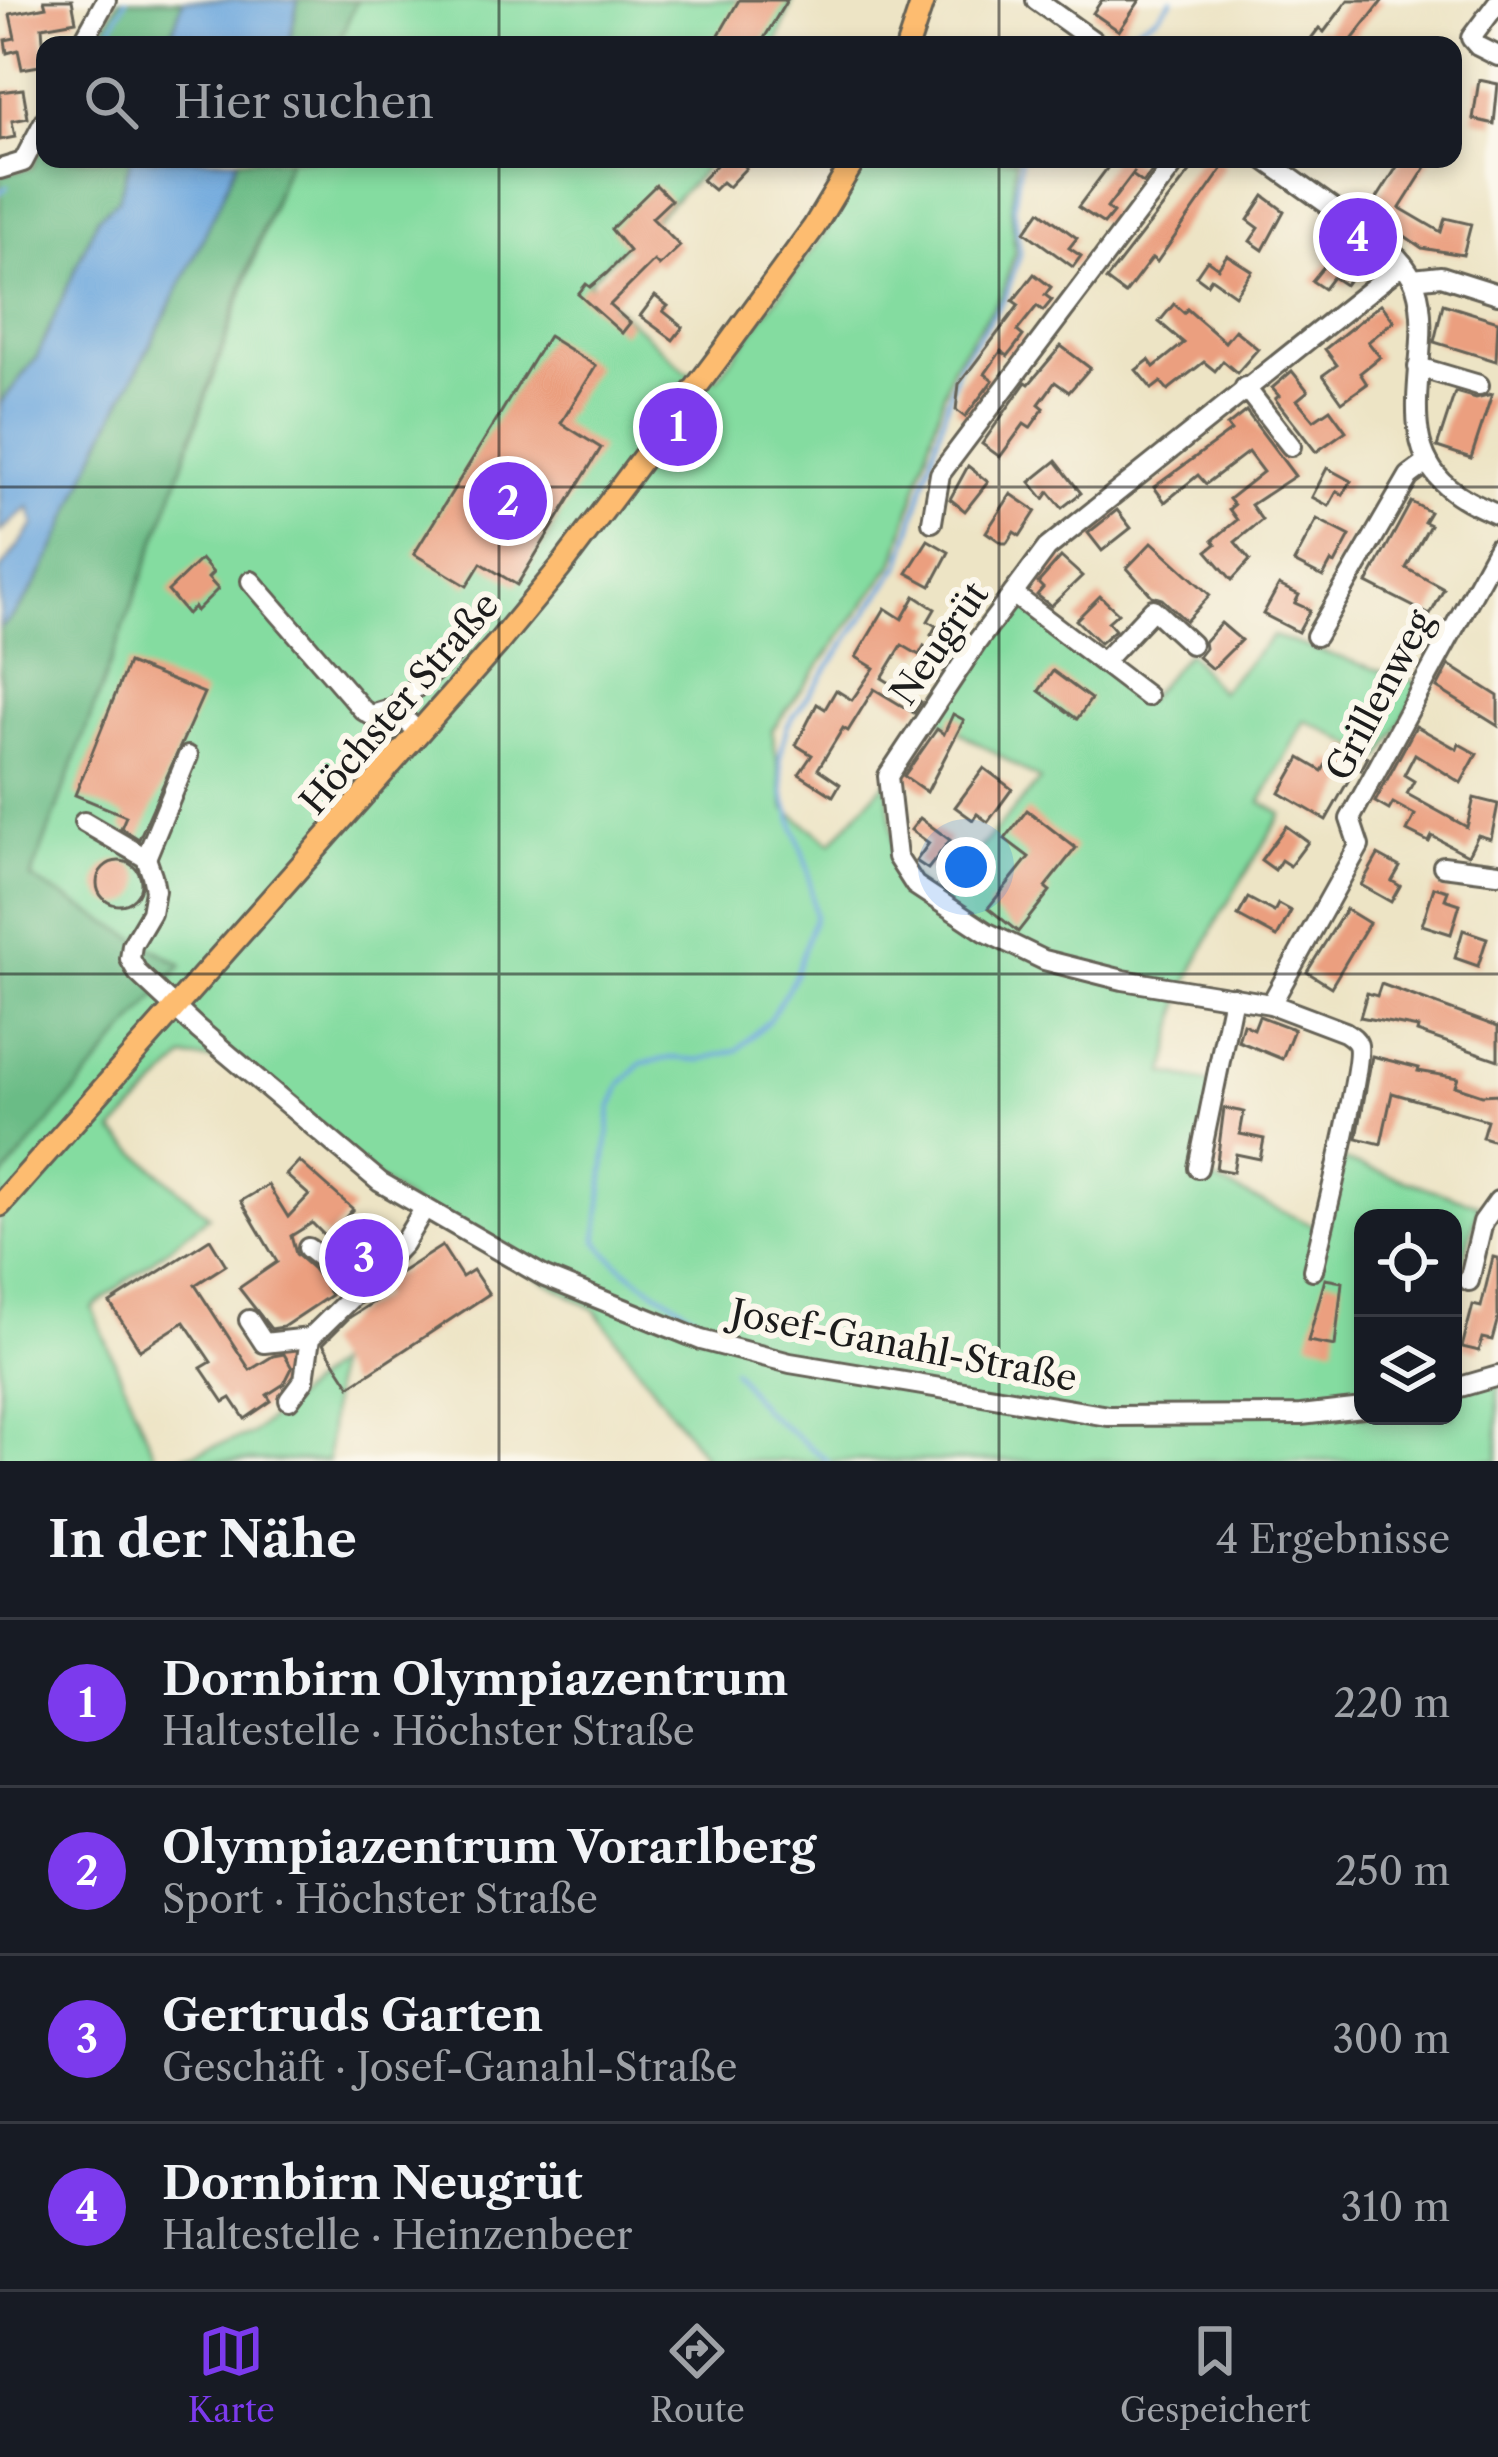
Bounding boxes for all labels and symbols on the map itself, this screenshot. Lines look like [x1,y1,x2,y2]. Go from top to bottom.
pin: 4 [1319,192,1397,282]
pin: 1 [639,382,717,472]
pin: 2 [469,456,547,546]
street label: Neugrüt [881,573,997,713]
street label: Höchster Straße [291,583,507,823]
street label: Grillenweg [1316,602,1443,788]
your location [936,837,996,897]
pin: 3 [325,1213,403,1303]
street label: Josef-Ganahl-Straße [722,1289,1081,1400]

